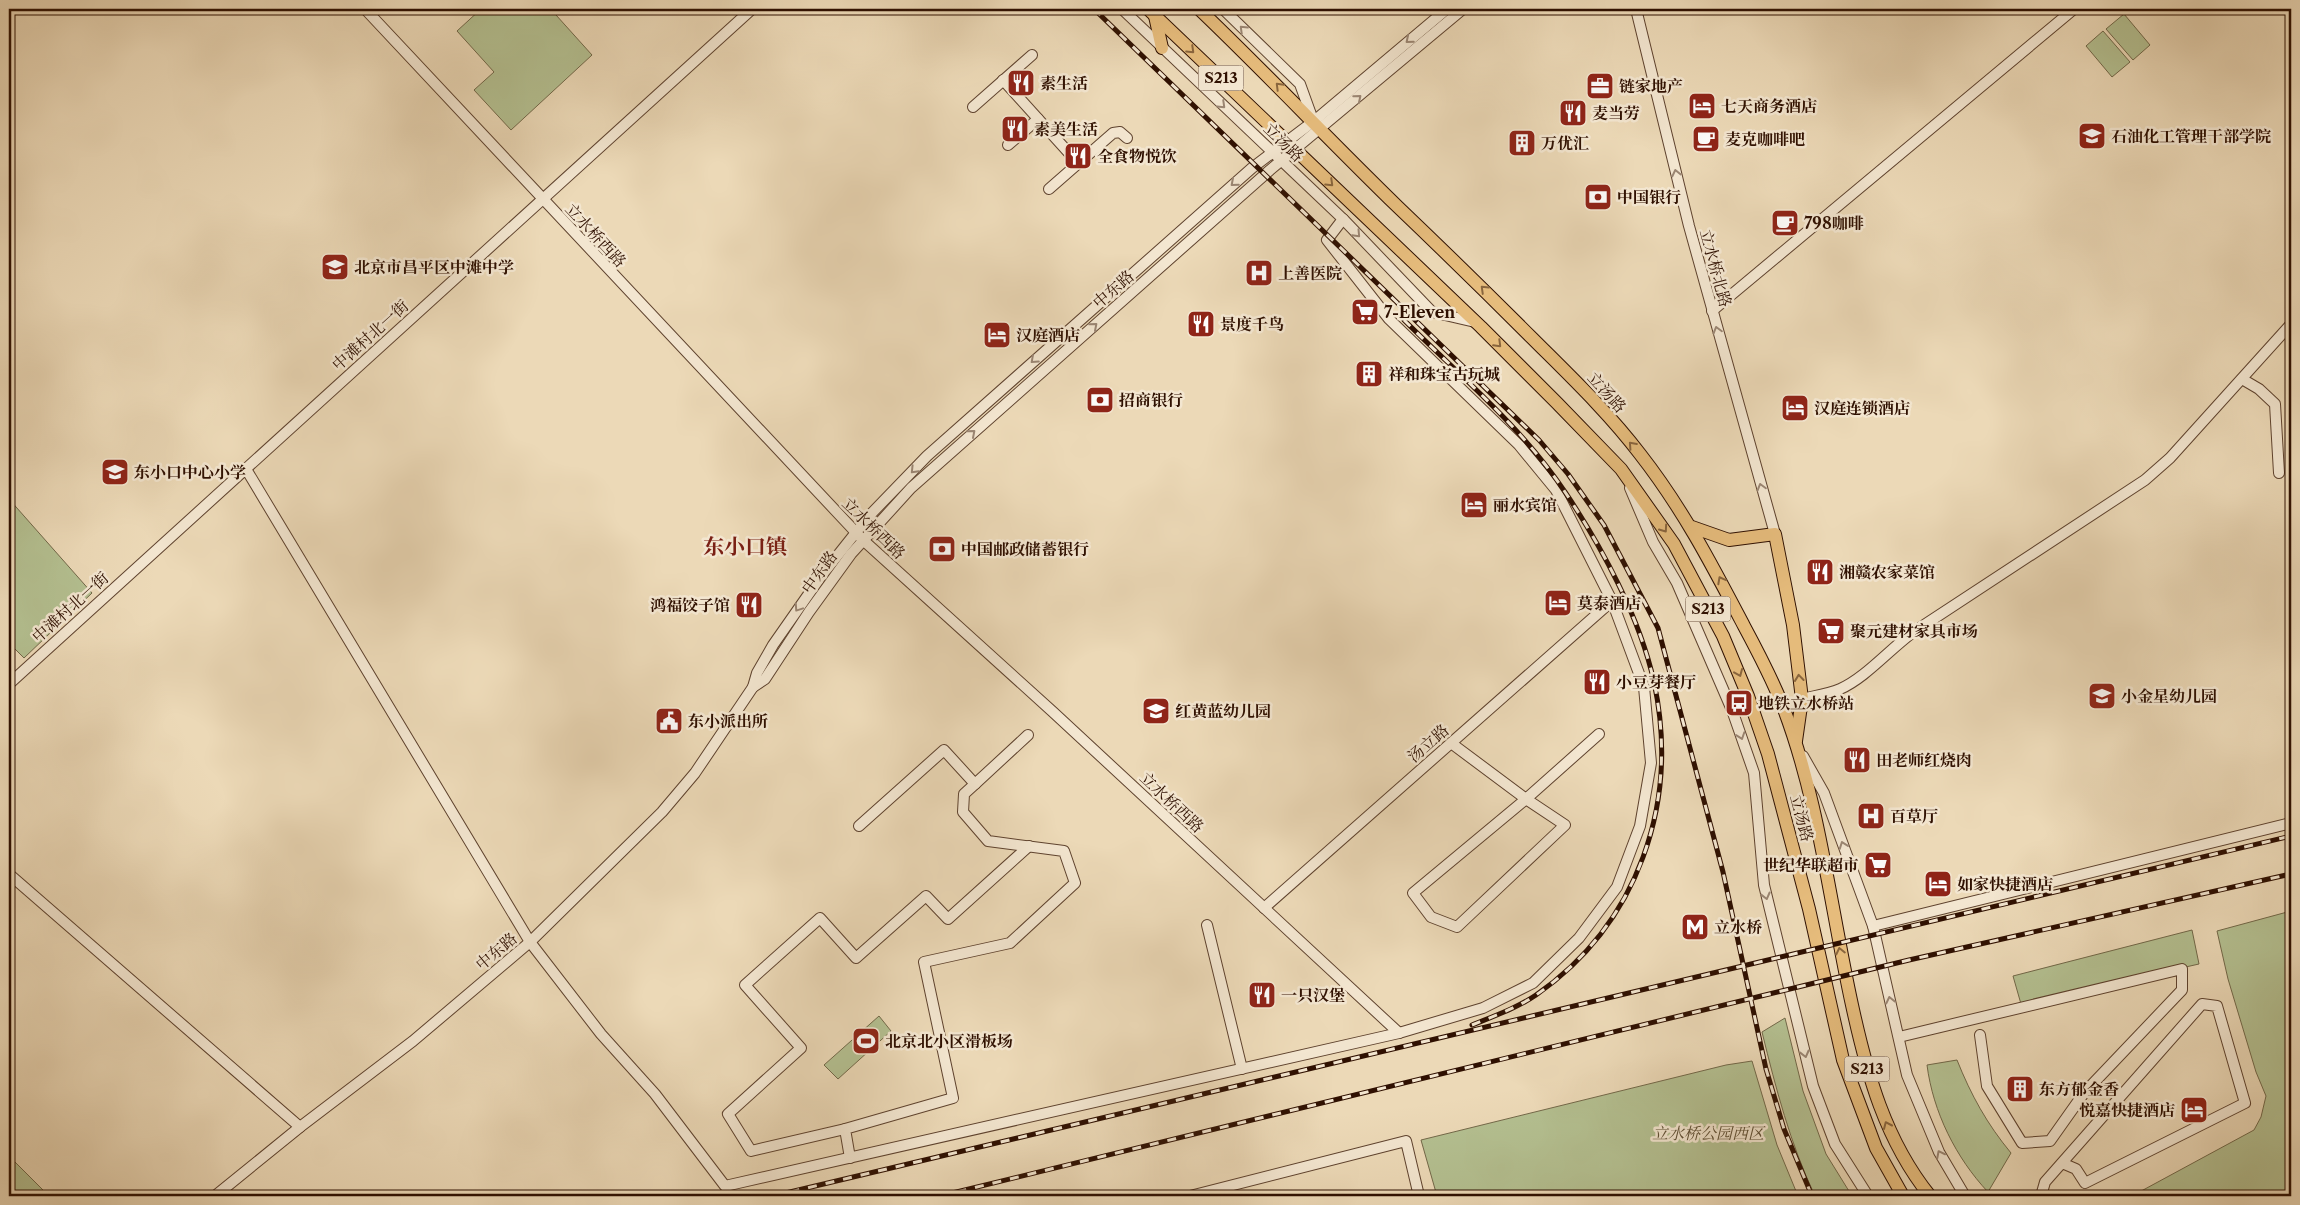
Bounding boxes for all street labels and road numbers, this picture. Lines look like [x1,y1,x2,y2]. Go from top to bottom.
road number: S213 [1198,66,1244,90]
street label: 立汤路 [1260,118,1308,166]
street label: 立水桥西路 [561,199,631,271]
street label: 立水桥北路 [1696,227,1736,309]
street label: 中东路 [1088,266,1138,312]
street label: 中滩村北一街 [328,295,412,375]
street label: 立汤路 [1584,367,1630,417]
street label: 立水桥西路 [838,493,910,563]
street label: 中东路 [797,547,841,597]
street label: 中滩村北一街 [28,567,112,647]
road number: S213 [1686,596,1730,622]
street label: 汤立路 [1403,720,1453,766]
street label: 立水桥西路 [1136,767,1208,837]
street label: 立汤路 [1786,792,1818,844]
street label: 中东路 [471,928,521,974]
road number: S213 [1844,1056,1890,1082]

